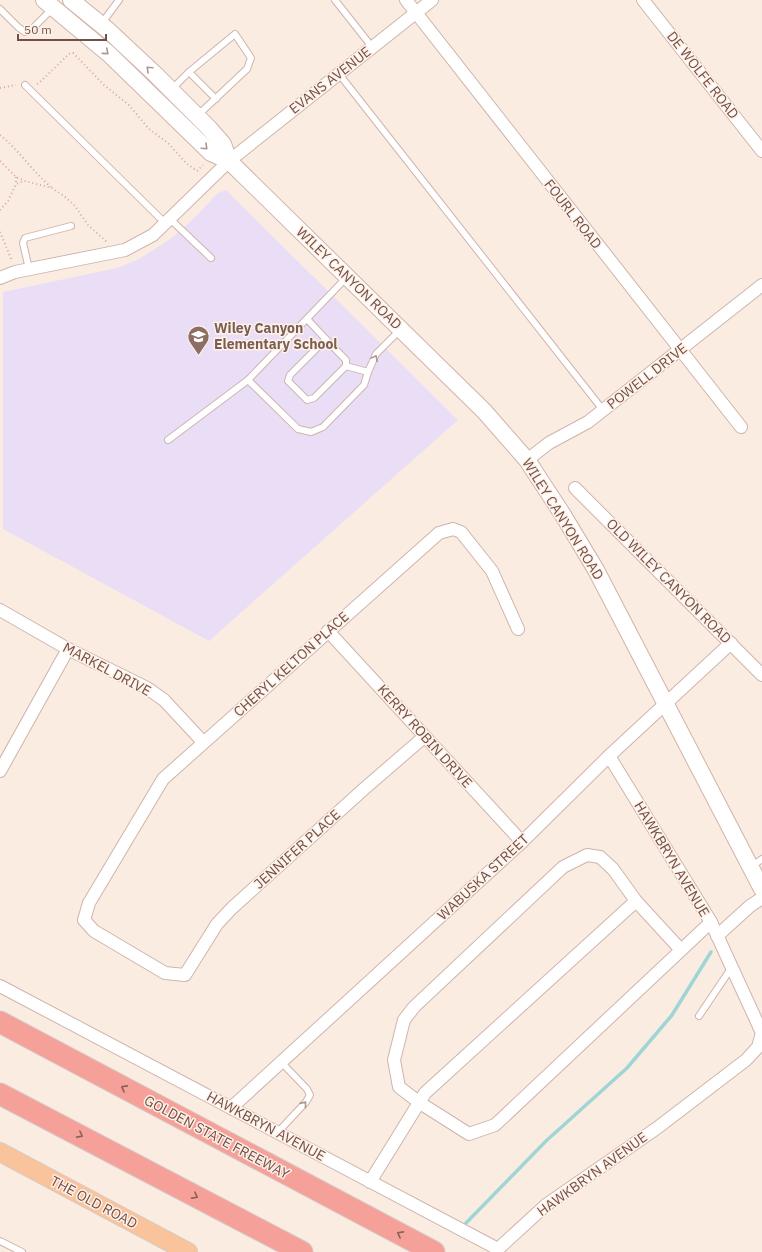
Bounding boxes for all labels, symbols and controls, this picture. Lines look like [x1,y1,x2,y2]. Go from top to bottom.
scale bar [18,16,106,42]
text: 50 m [24,22,52,37]
street label: DE WOLFE ROAD [663,28,743,122]
street label: EVANS AVENUE [285,42,375,118]
one-way arrow [101,47,108,54]
one-way arrow [146,66,154,74]
one-way arrow [200,142,208,150]
street label: FOURL ROAD [540,176,606,252]
street label: WILEY CANYON ROAD [292,223,406,333]
place label: Wiley Canyon Elementary School [214,319,338,353]
school or university icon: Wiley Canyon Elementary School [185,323,211,356]
street label: POWELL DRIVE [603,339,691,413]
one-way arrow [370,355,378,362]
street label: WILEY CANYON ROAD [518,455,608,583]
street label: OLD WILEY CANYON ROAD [603,515,735,647]
street label: CHERYL KELTON PLACE [230,607,352,721]
street label: MARKEL DRIVE [60,638,154,700]
street label: KERRY ROBIN DRIVE [374,680,476,792]
street label: HAWKBRYN AVENUE [630,798,714,920]
street label: JENNIFER PLACE [250,805,344,893]
street label: WABUSKA STREET [434,830,532,924]
one-way arrow [121,1085,128,1092]
street label: HAWKBRYN AVENUE [204,1087,328,1165]
street label: GOLDEN STATE FREEWAY [141,1091,293,1183]
one-way arrow [299,1101,306,1109]
street label: HAWKBRYN AVENUE [533,1128,651,1220]
one-way arrow [76,1131,83,1138]
street label: THE OLD ROAD [47,1172,141,1232]
one-way arrow [191,1191,198,1198]
one-way arrow [397,1231,404,1238]

